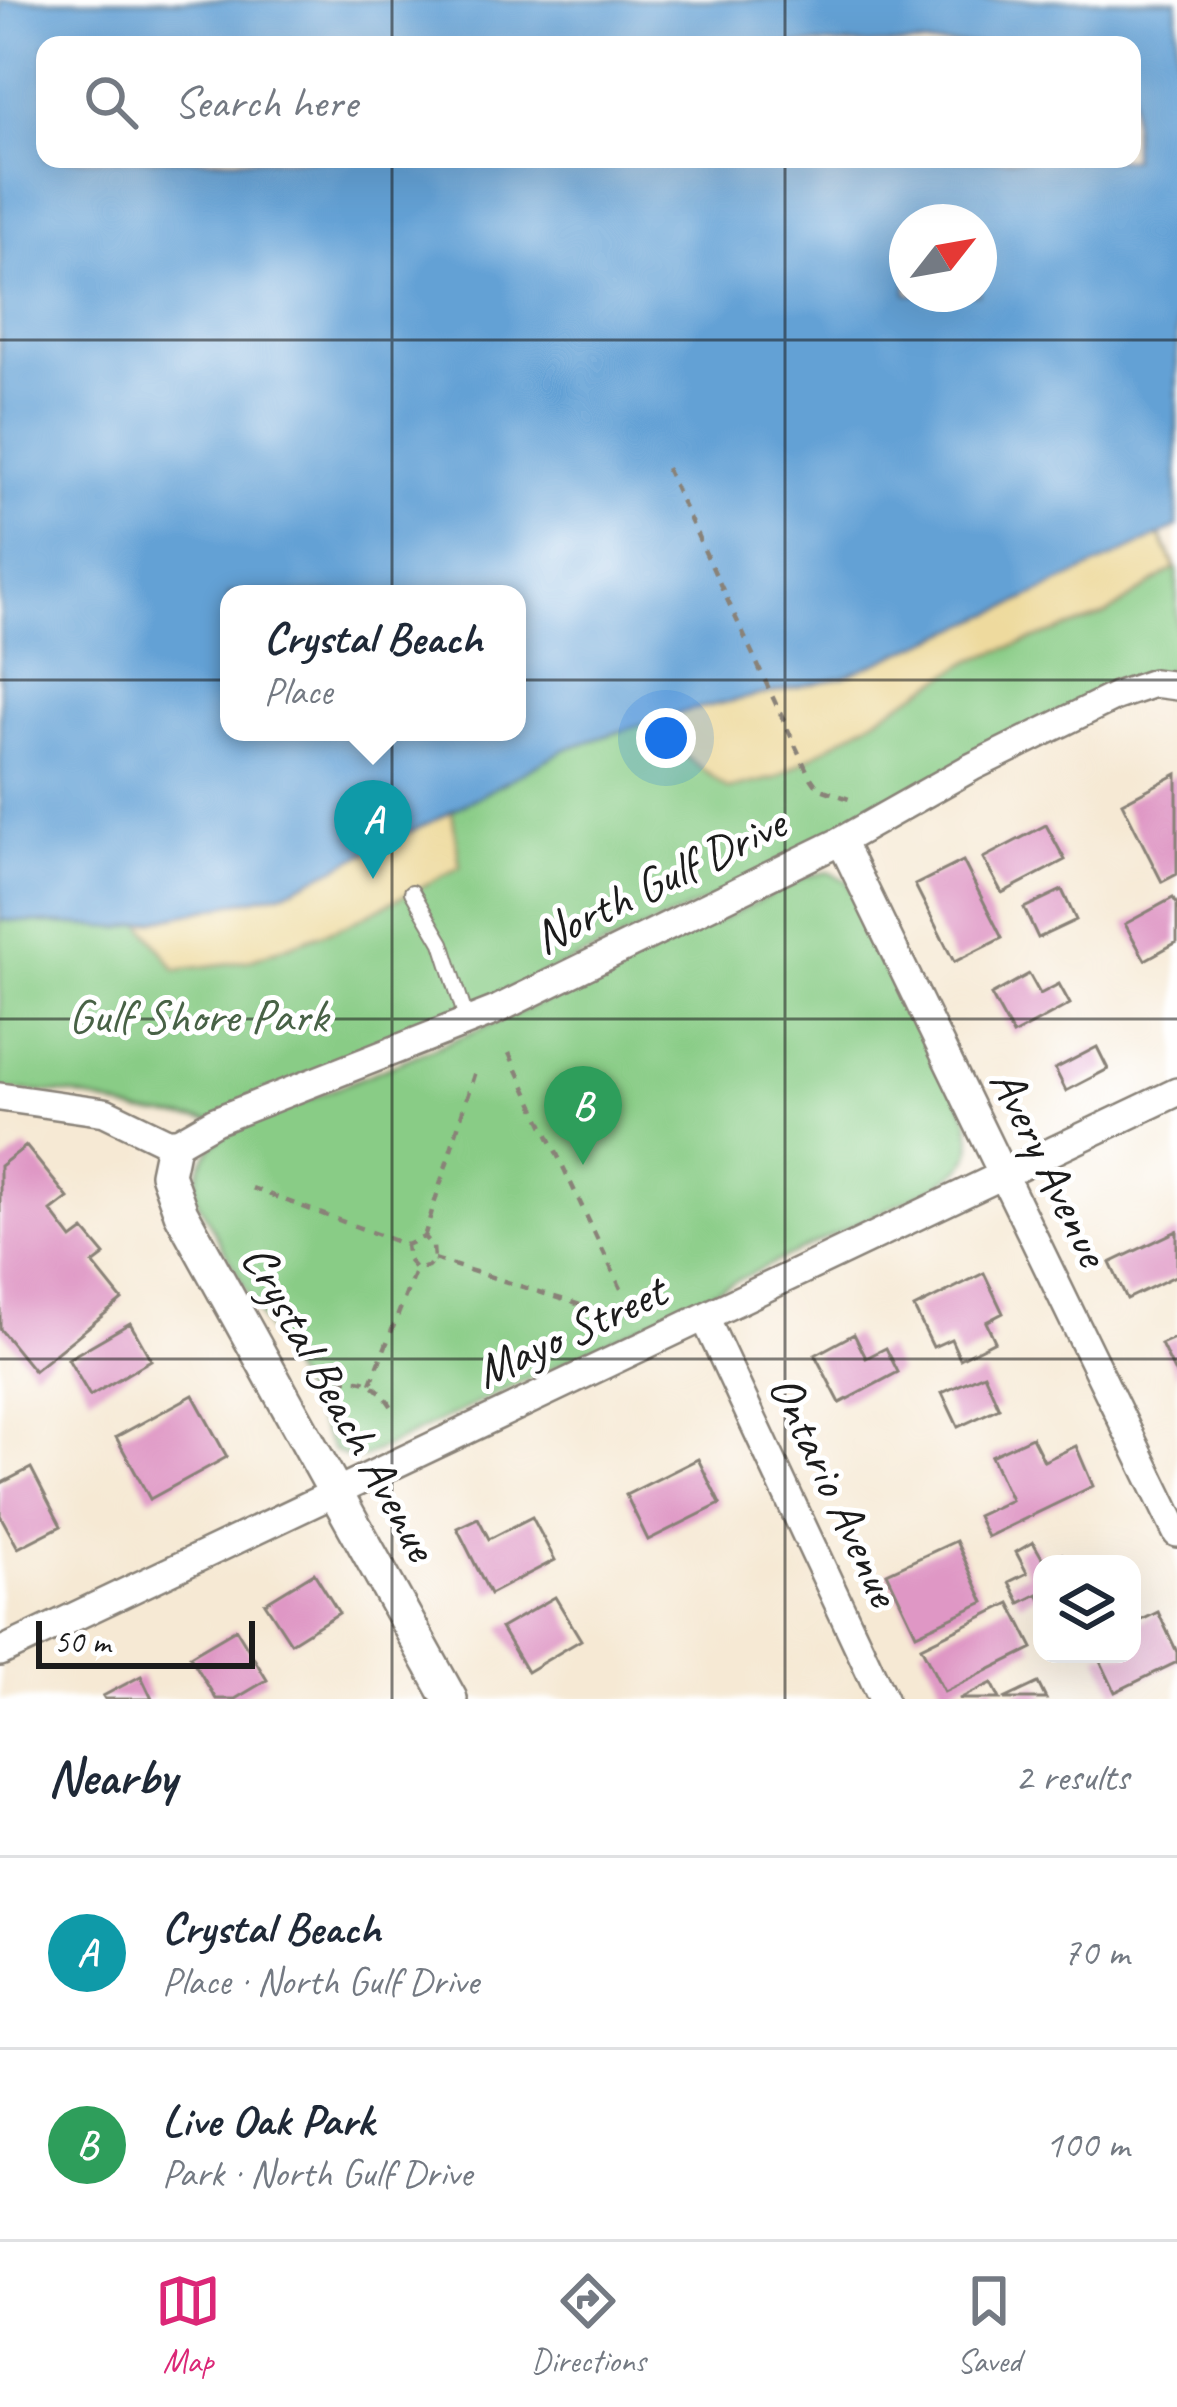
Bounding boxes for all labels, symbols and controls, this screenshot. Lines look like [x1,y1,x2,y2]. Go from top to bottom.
search box [36,36,1141,168]
icon: search [78,69,144,135]
text: Search here [174,74,357,131]
north arrow [889,204,997,312]
popup [220,585,526,741]
text: Crystal Beach [264,610,482,667]
text: Place [264,667,332,716]
your location [636,708,696,768]
pin: A [334,780,412,879]
street label: North Gulf Drive [523,792,798,967]
park label: Gulf Shore Park [69,986,331,1046]
street label: Avery Avenue [977,1059,1125,1278]
pin: B [544,1066,622,1165]
street label: Crystal Beach Avenue [228,1234,453,1573]
street label: Mayo Street [465,1259,678,1401]
street label: Ontario Avenue [756,1365,916,1618]
map controls [1033,1555,1141,1663]
button: layers [1033,1555,1141,1663]
scale bar [36,1615,255,1668]
text: 50 m [54,1621,110,1663]
text: Nearby [48,1745,176,1809]
text: 2 results [1015,1753,1129,1802]
text: Crystal Beach [162,1900,381,1957]
text: A [77,1928,97,1977]
text: 70 m [1063,1928,1129,1977]
text: Place · North Gulf Drive [162,1957,479,2006]
text: Live Oak Park [162,2092,373,2149]
text: B [77,2120,97,2169]
text: 100 m [1045,2120,1129,2169]
text: Park · North Gulf Drive [162,2149,472,2198]
tab: Map [155,2268,221,2382]
tab: Directions [531,2268,646,2382]
tab: Saved [956,2268,1022,2382]

